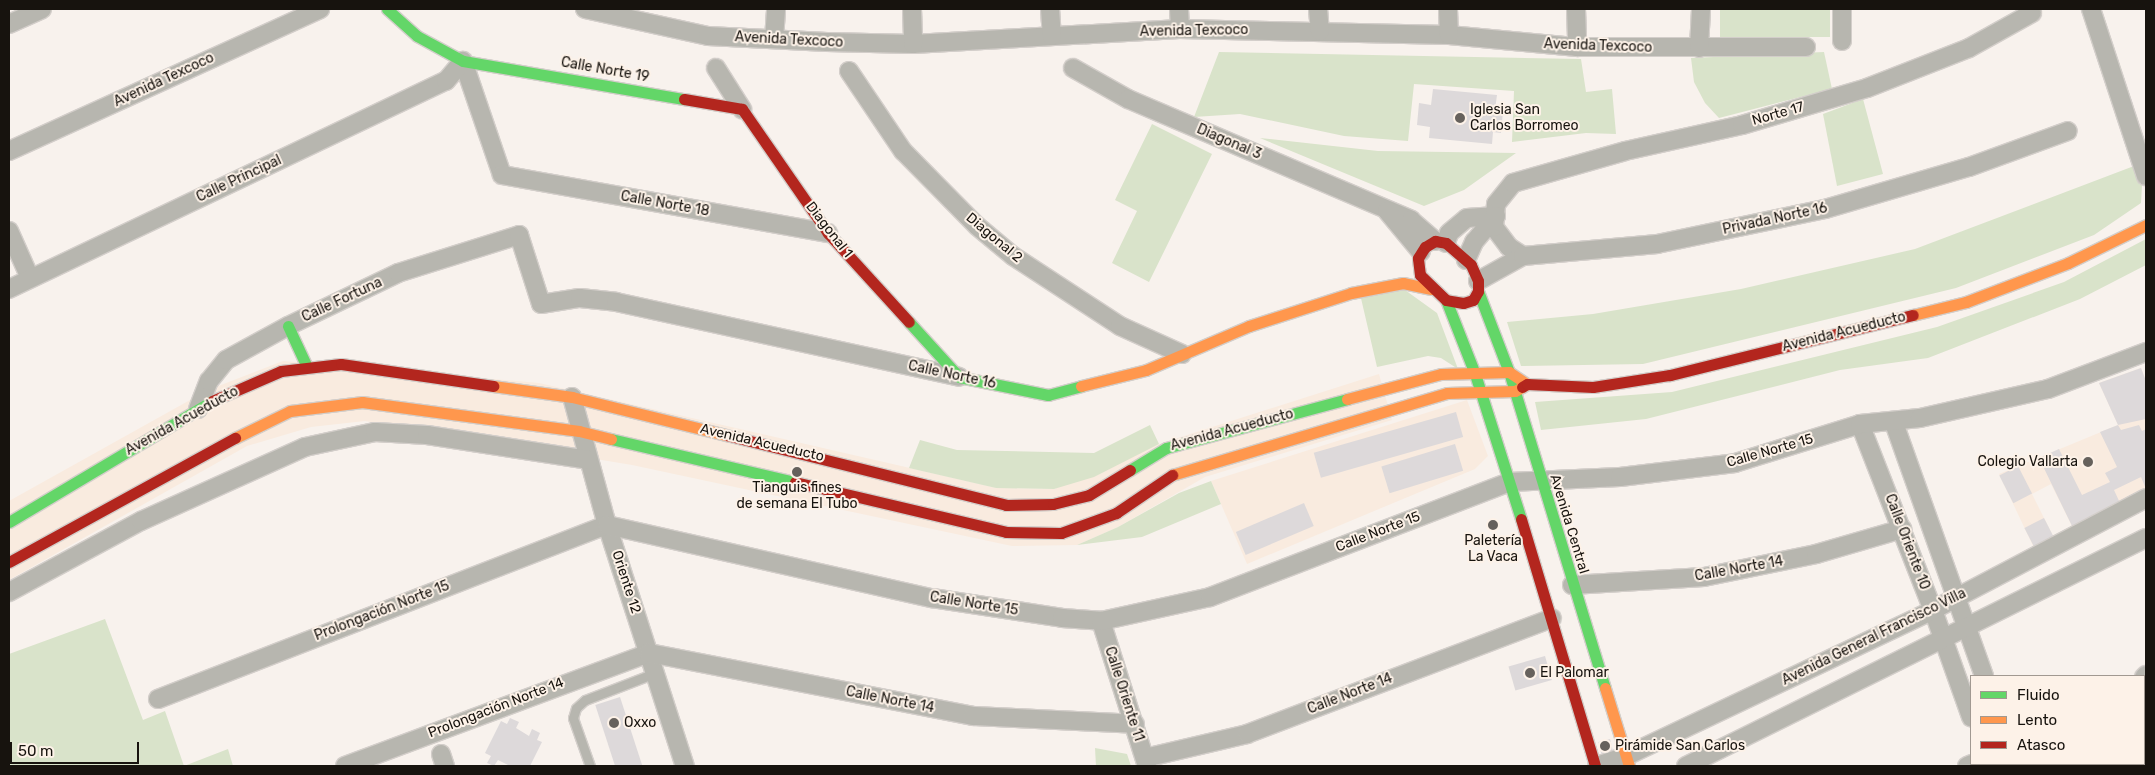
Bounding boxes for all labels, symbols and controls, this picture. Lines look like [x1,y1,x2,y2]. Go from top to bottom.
street label: Avenida Texcoco [1139,22,1249,40]
street label: Avenida Texcoco [734,29,844,51]
street label: Avenida Texcoco [1543,36,1653,56]
street label: Avenida Texcoco [111,49,217,111]
street label: Calle Norte 19 [560,54,650,86]
street label: Norte 17 [1750,99,1806,129]
place label: Iglesia San Carlos Borromeo [1470,102,1579,134]
marker: Iglesia San Carlos Borromeo [1454,112,1466,124]
street label: Diagonal 3 [1194,121,1264,163]
street label: Calle Principal [194,152,284,206]
street label: Calle Norte 18 [619,188,711,220]
street label: Diagonal 1 [802,199,856,261]
street label: Privada Norte 16 [1721,200,1829,238]
street label: Diagonal 2 [962,210,1026,266]
street label: Calle Fortuna [299,274,385,326]
street label: Avenida Acueducto [1780,308,1908,356]
street label: Calle Norte 16 [907,357,997,393]
street label: Avenida Acueducto [122,383,242,459]
street label: Avenida Acueducto [1169,405,1295,455]
street label: Avenida Acueducto [698,421,826,465]
street label: Calle Norte 15 [1725,431,1815,471]
place label: Colegio Vallarta [1977,454,2078,470]
marker: Colegio Vallarta [2082,456,2094,468]
marker: Tianguis fines de semana El Tubo [791,466,803,478]
street label: Avenida Central [1546,472,1592,576]
place label: Tianguis fines de semana El Tubo [736,480,858,512]
street label: Calle Oriente 10 [1881,492,1933,592]
street label: Calle Norte 15 [1333,508,1423,556]
marker: Paletería La Vaca [1487,519,1499,531]
place label: Paletería La Vaca [1464,533,1522,566]
street label: Oriente 12 [608,548,644,616]
street label: Calle Norte 14 [1693,553,1785,585]
street label: Prolongación Norte 15 [312,577,452,645]
street label: Avenida General Francisco Villa [1779,585,1969,689]
street label: Calle Norte 15 [929,589,1019,619]
street label: Calle Oriente 11 [1101,645,1147,743]
place label: El Palomar [1540,665,1609,681]
marker: El Palomar [1524,667,1536,679]
street label: Calle Norte 14 [1305,670,1395,718]
street label: Prolongación Norte 14 [426,674,566,742]
legend [1970,675,2145,765]
street label: Calle Norte 14 [844,683,936,717]
text: Fluido [2017,686,2060,704]
text: Lento [2017,711,2057,729]
place label: Oxxo [624,715,656,731]
marker: Oxxo [608,717,620,729]
scale bar [12,732,141,764]
text: Atasco [2017,736,2065,754]
place label: Pirámide San Carlos [1615,738,1745,754]
marker: Pirámide San Carlos [1599,740,1611,752]
text: 50 m [18,742,53,760]

